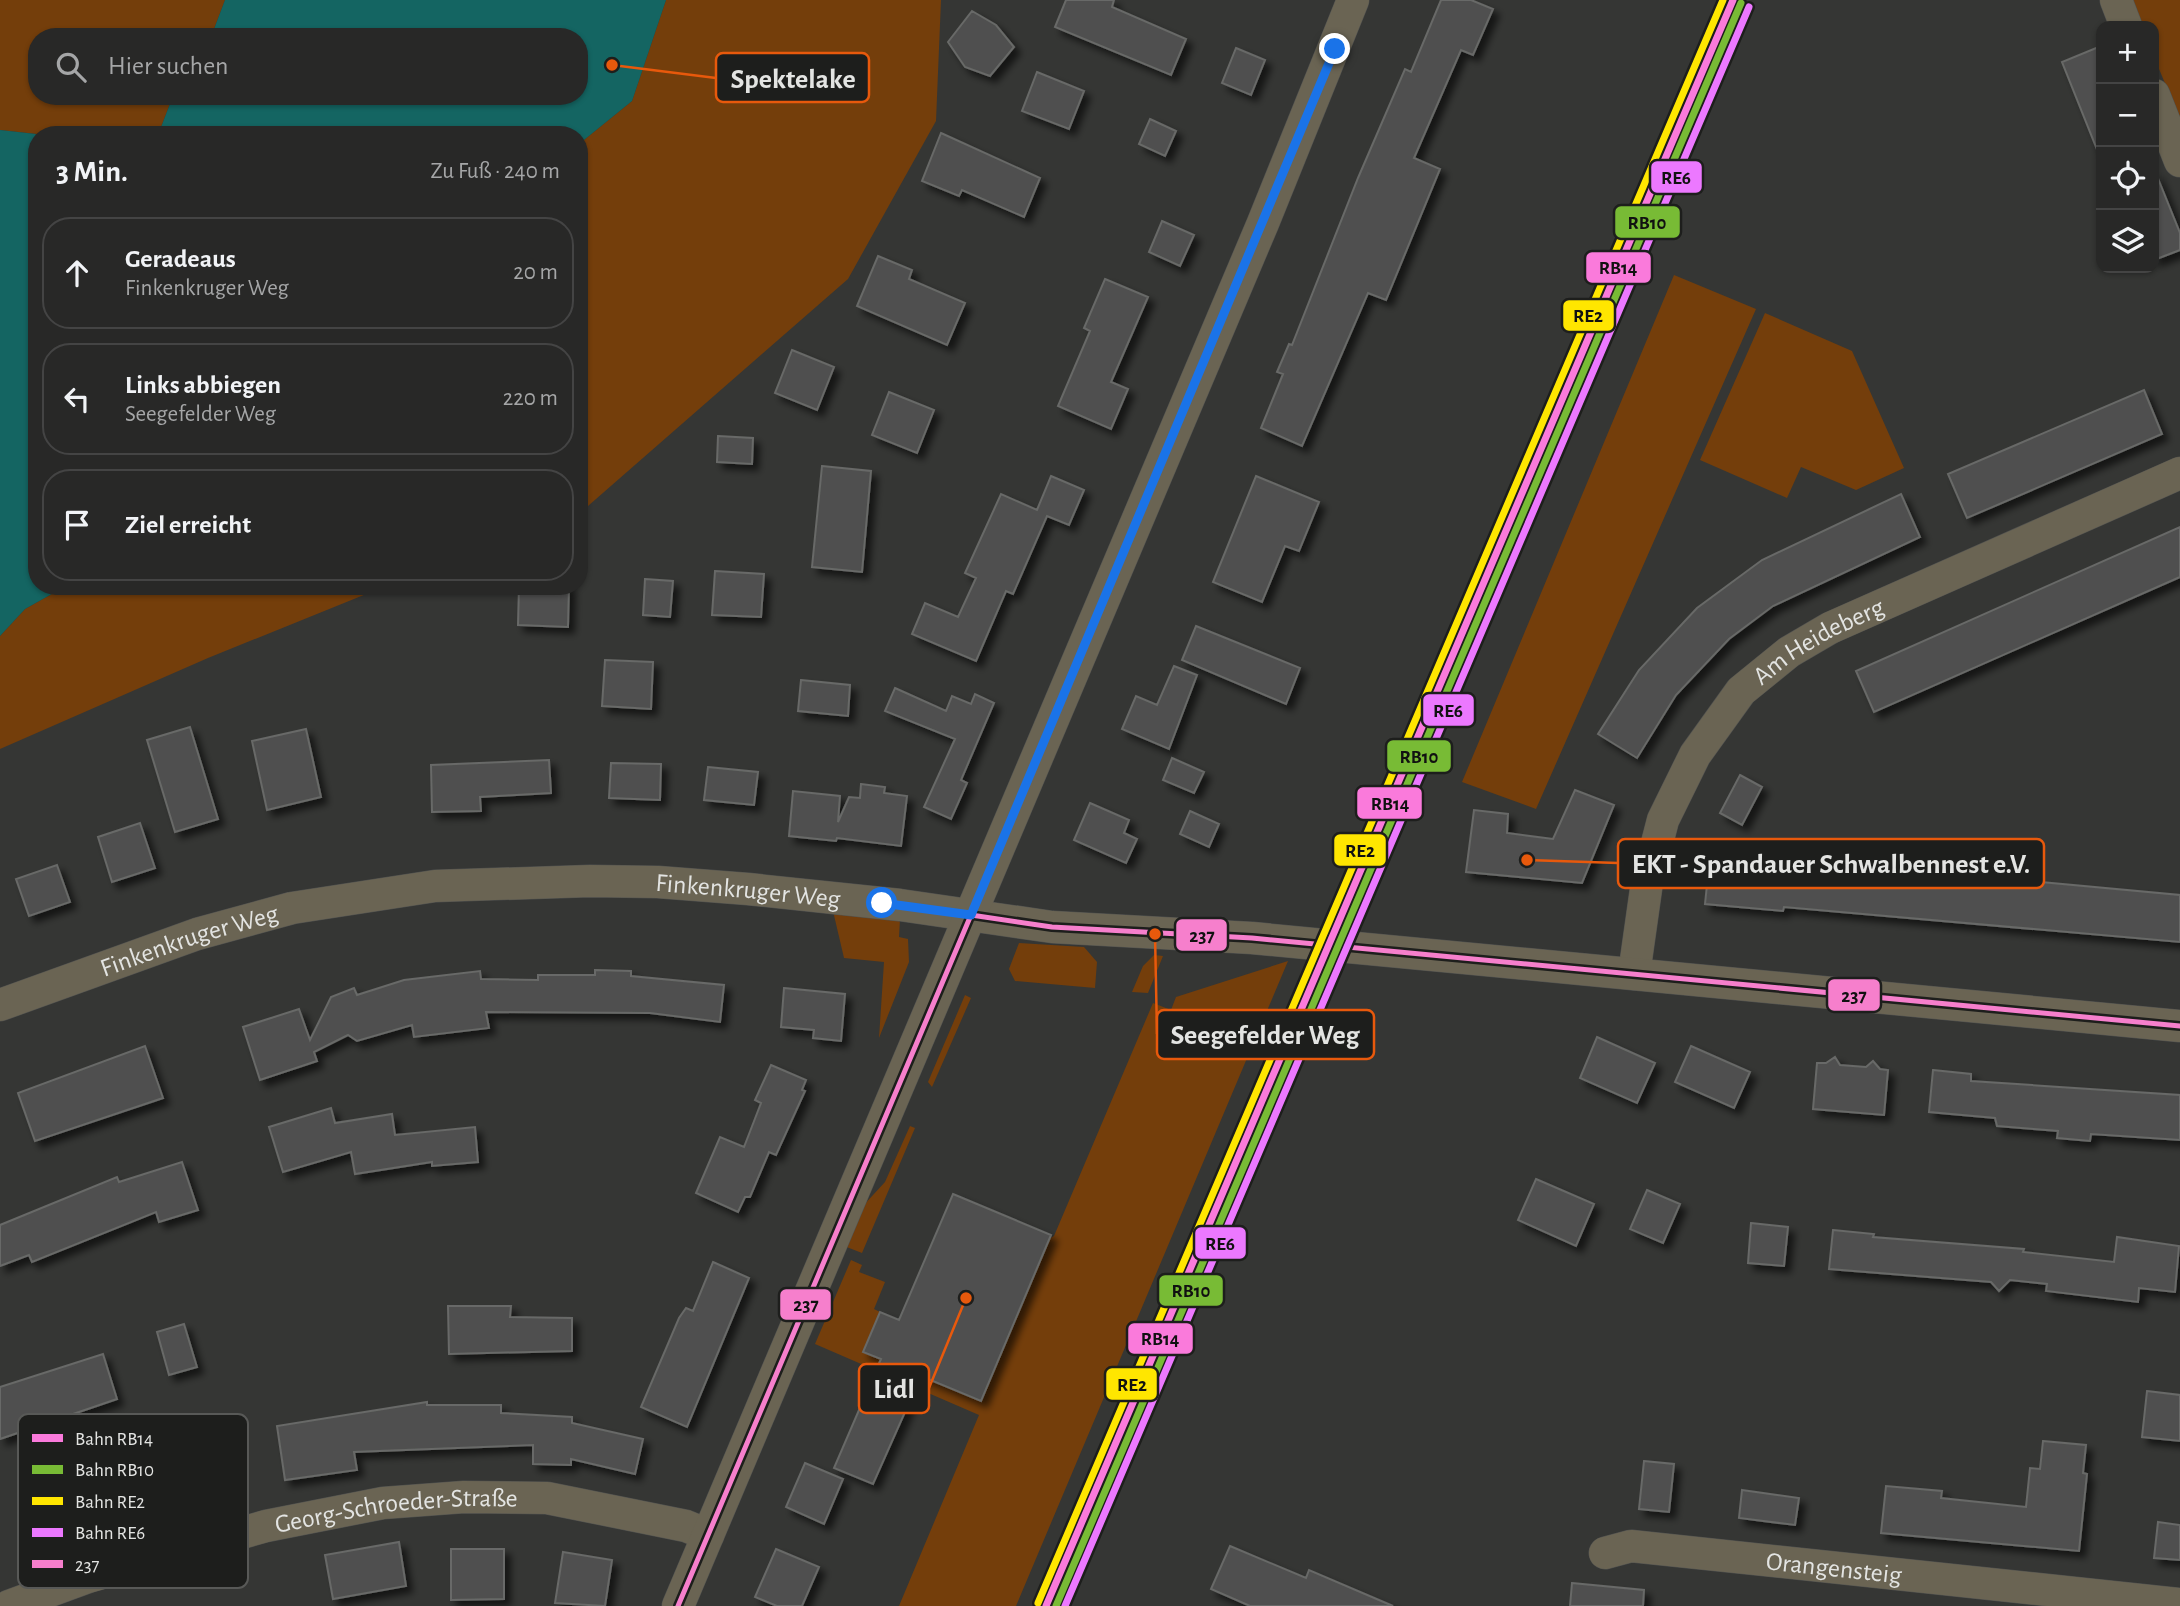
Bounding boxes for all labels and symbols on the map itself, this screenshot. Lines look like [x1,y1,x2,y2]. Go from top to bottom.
route end [1319,33,1350,64]
callout: Spektelake [716,53,869,102]
text: Spektelake [730,66,856,94]
line badge: RE6 [1650,160,1703,194]
text: RE6 [1661,169,1691,188]
line badge: RB10 [1614,205,1681,239]
text: RB10 [1628,214,1667,233]
line badge: RB14 [1585,251,1652,284]
text: RB14 [1599,259,1638,278]
line badge: RE2 [1562,299,1615,332]
text: RE2 [1573,307,1603,326]
street label: Am Heideberg [1748,594,1888,690]
line badge: RE6 [1422,693,1475,727]
text: RE6 [1433,702,1463,721]
line badge: RB10 [1386,739,1452,773]
text: RB10 [1400,748,1439,767]
line badge: RB14 [1356,786,1423,820]
text: RB14 [1371,795,1410,814]
line badge: RE2 [1333,833,1387,867]
callout: EKT - Spandauer Schwalbennest e.V. [1618,839,2044,888]
text: RE2 [1345,842,1375,861]
text: EKT - Spandauer Schwalbennest e.V. [1632,851,2030,879]
street label: Finkenkruger Weg [655,870,842,913]
route start [866,887,897,918]
street label: Finkenkruger Weg [97,900,281,982]
line badge: 237 [1175,918,1228,952]
text: 237 [1189,927,1215,946]
line badge: 237 [1827,978,1881,1012]
text: 237 [1841,987,1867,1006]
callout: Seegefelder Weg [1157,1010,1374,1059]
text: Seegefelder Weg [1171,1022,1360,1050]
line badge: RE6 [1194,1226,1247,1260]
text: RE6 [1205,1235,1235,1254]
line badge: RB10 [1158,1274,1224,1307]
text: RB10 [1172,1282,1211,1301]
line badge: 237 [779,1288,832,1321]
text: 237 [793,1296,819,1315]
line badge: RB14 [1127,1322,1194,1355]
text: RB14 [1141,1330,1180,1349]
callout: Lidl [859,1364,929,1413]
line badge: RE2 [1105,1367,1158,1401]
text: Lidl [873,1376,915,1404]
text: RE2 [1117,1376,1147,1395]
legend [18,1414,248,1588]
text: Bahn RB14 [75,1430,153,1449]
text: Bahn RB10 [75,1461,154,1480]
street label: Georg-Schroeder-Straße [273,1485,518,1538]
text: Bahn RE2 [75,1493,145,1512]
text: Bahn RE6 [75,1524,145,1543]
street label: Orangensteig [1765,1548,1903,1589]
text: 237 [75,1556,99,1575]

